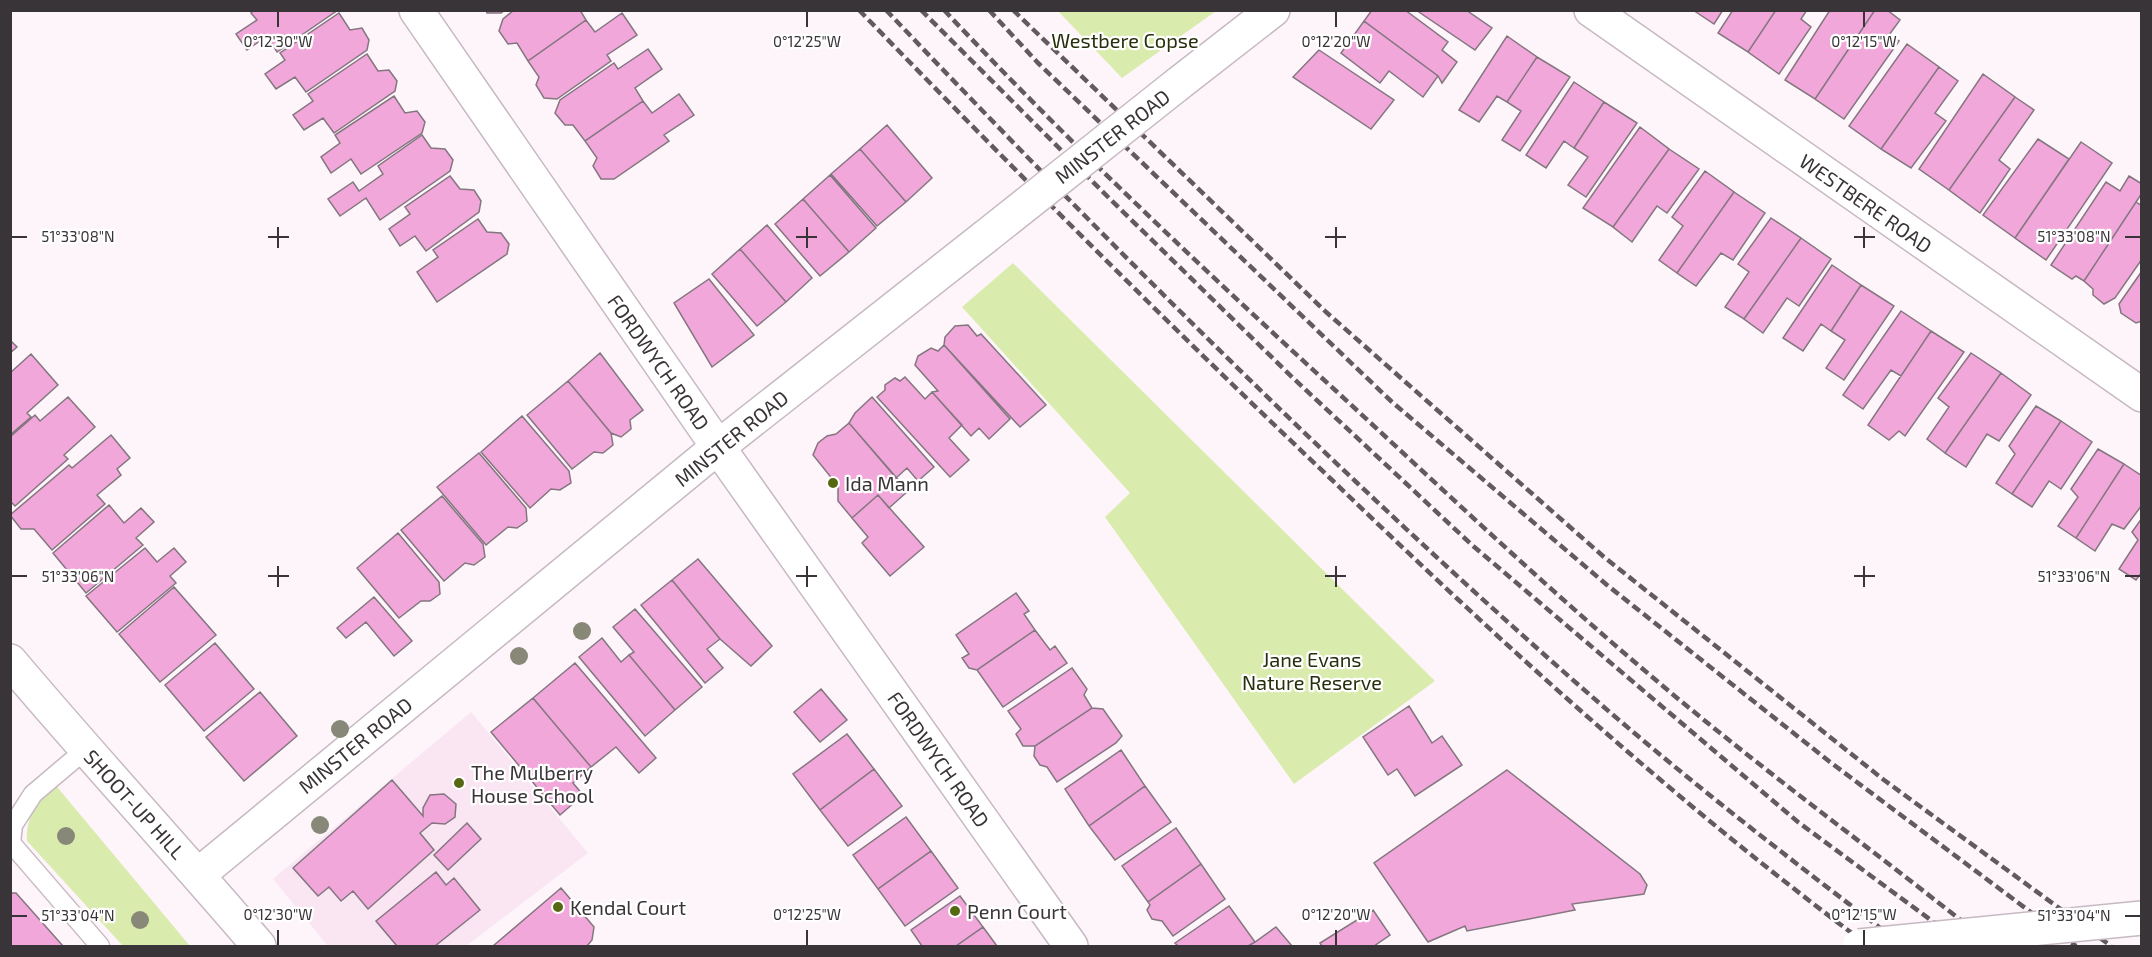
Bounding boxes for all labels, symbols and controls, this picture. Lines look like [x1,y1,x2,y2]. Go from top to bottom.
park label: Westbere Copse [1051,28,1199,52]
text: 0°12'30"W [244,32,312,50]
text: 0°12'25"W [773,32,841,50]
text: 0°12'20"W [1301,32,1371,50]
text: 0°12'15"W [1831,32,1897,50]
street label: MINSTER ROAD [1050,84,1174,188]
street label: WESTBERE ROAD [1795,148,1937,258]
text: 51°33'08"N [41,227,115,245]
text: 51°33'08"N [2037,227,2111,245]
street label: FORDWYCH ROAD [603,289,715,435]
street label: MINSTER ROAD [669,385,793,491]
place label: Ida Mann [845,471,929,495]
marker: Ida Mann [826,476,840,490]
text: 51°33'06"N [42,567,114,585]
text: 51°33'06"N [2038,567,2110,585]
park label: Jane Evans Nature Reserve [1242,647,1382,694]
street label: FORDWYCH ROAD [883,686,995,832]
street label: MINSTER ROAD [293,692,417,798]
street label: SHOOT-UP HILL [80,744,190,864]
place label: The Mulberry House School [471,760,594,807]
marker: The Mulberry House School [452,776,466,790]
place label: Kendal Court [570,895,686,919]
place label: Penn Court [967,899,1067,923]
marker: Kendal Court [551,900,565,914]
marker: Penn Court [948,904,962,918]
text: 0°12'30"W [244,905,312,923]
text: 0°12'25"W [773,905,841,923]
text: 0°12'20"W [1301,905,1371,923]
text: 0°12'15"W [1831,905,1897,923]
text: 51°33'04"N [41,906,115,924]
text: 51°33'04"N [2037,906,2111,924]

